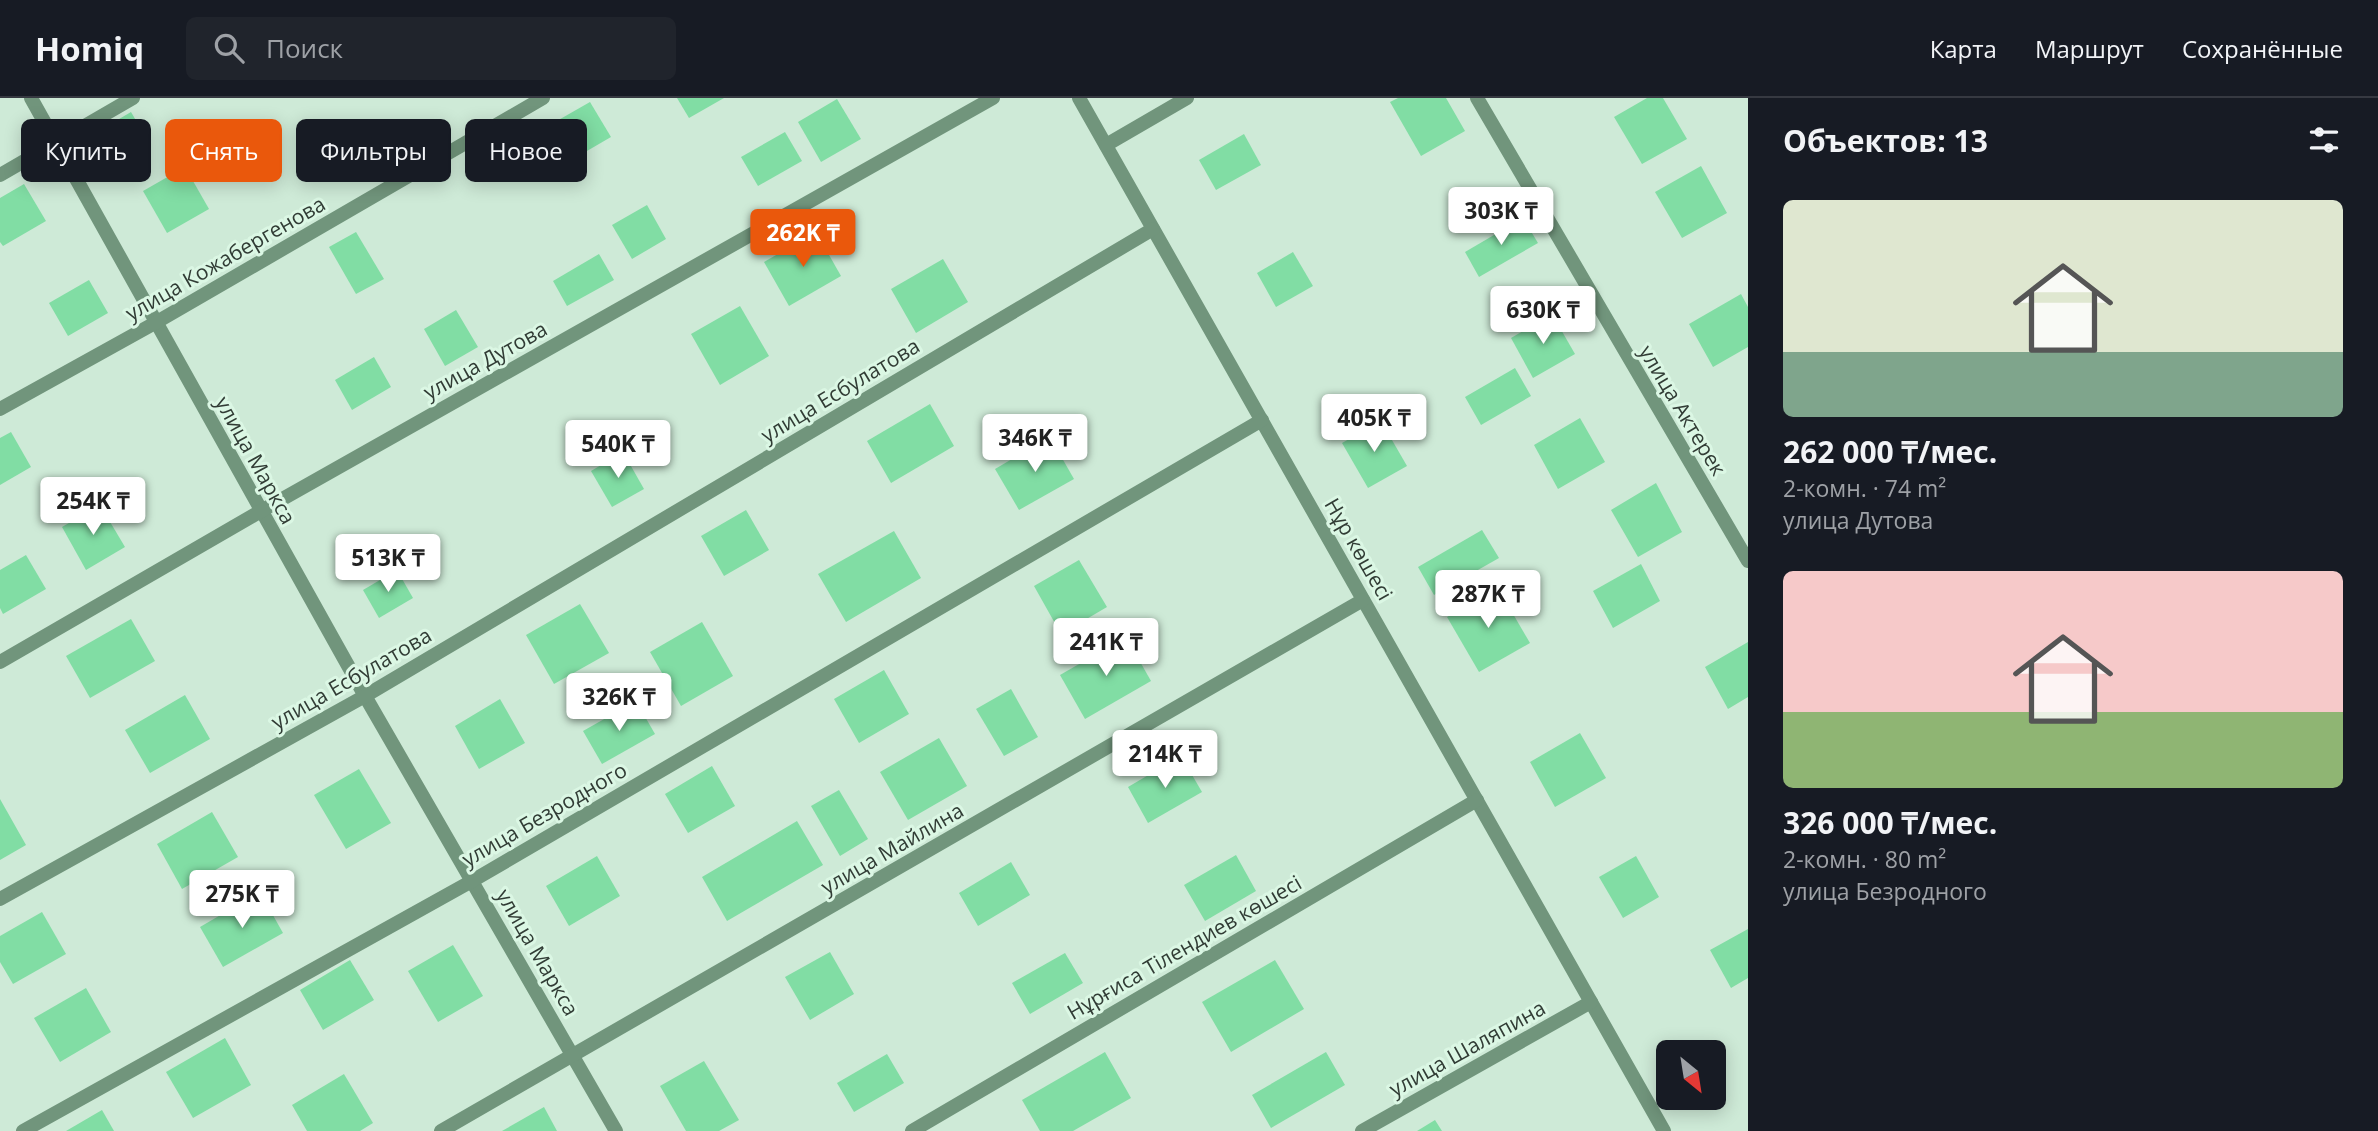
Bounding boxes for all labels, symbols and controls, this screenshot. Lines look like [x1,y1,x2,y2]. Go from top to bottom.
search box [186,17,676,80]
text: Homiq [35,26,144,71]
icon: search [210,29,248,67]
text: Поиск [266,30,343,66]
text: Карта [1930,32,1997,65]
text: Маршрут [2035,32,2144,65]
text: Сохранённые [2182,32,2343,65]
chip: Купить [21,119,151,182]
chip: Снять [165,119,282,182]
chip: Фильтры [296,119,451,182]
chip: Новое [465,119,587,182]
text: Объектов: 13 [1783,120,1988,161]
icon: filters [2305,121,2343,159]
pin: 303K ₸ [1444,188,1558,247]
street label: улица Кожабергенова [120,189,330,327]
text: 303K ₸ [1464,194,1538,226]
pin: 262K ₸ [746,209,860,269]
text: 262K ₸ [766,216,840,248]
icon: home [2000,245,2126,371]
pin: 630K ₸ [1486,286,1600,346]
text: 630K ₸ [1506,293,1580,325]
street label: улица Дутова [418,314,552,406]
street label: улица Есбулатова [755,331,925,449]
street label: улица Актерек [1633,340,1733,481]
street label: улица Маркса [209,391,303,529]
pin: 405K ₸ [1317,394,1431,454]
text: 405K ₸ [1337,401,1411,433]
pin: 346K ₸ [978,414,1092,474]
pin: 540K ₸ [561,420,675,480]
text: 346K ₸ [998,421,1072,453]
text: 540K ₸ [581,427,655,459]
text: 262 000 ₸/мес. [1783,431,1997,472]
text: 2-комн. · 74 m² [1783,472,1946,504]
pin: 254K ₸ [36,478,150,537]
text: 254K ₸ [56,484,130,516]
street label: Нұр көшесі [1318,493,1400,605]
text: улица Дутова [1783,504,1933,536]
pin: 513K ₸ [331,534,445,594]
text: 513K ₸ [351,541,425,573]
pin: 287K ₸ [1431,570,1545,630]
text: 287K ₸ [1451,577,1525,609]
icon: home [2000,616,2126,742]
pin: 241K ₸ [1049,618,1163,678]
street label: улица Есбулатова [266,621,436,735]
text: 241K ₸ [1069,625,1143,657]
pin: 326K ₸ [562,674,676,733]
text: 326K ₸ [582,680,656,712]
pin: 214K ₸ [1108,730,1222,790]
text: 214K ₸ [1128,737,1202,769]
street label: улица Безродного [456,755,632,873]
street label: улица Майлина [816,796,968,900]
text: 326 000 ₸/мес. [1783,802,1997,843]
text: 2-комн. · 80 m² [1783,843,1946,875]
street label: Нұрғиса Тілендиев көшесі [1062,868,1306,1026]
pin: 275K ₸ [185,870,299,930]
text: улица Безродного [1783,875,1987,907]
text: 275K ₸ [205,877,279,909]
street label: улица Маркса [490,883,586,1021]
street label: улица Шаляпина [1384,993,1550,1103]
north arrow [1656,1040,1726,1110]
map controls [1656,1040,1726,1110]

